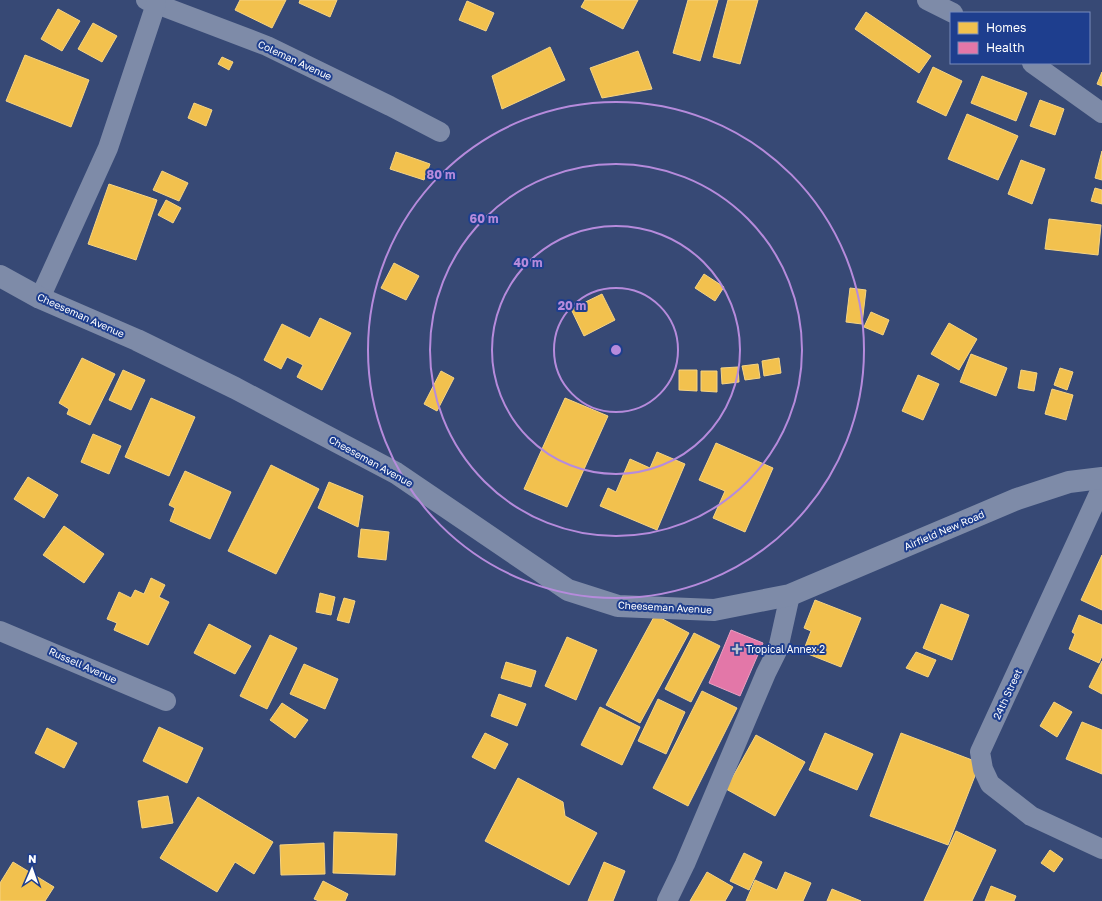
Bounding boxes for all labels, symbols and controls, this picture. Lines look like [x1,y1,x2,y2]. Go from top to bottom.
legend [950,12,1090,64]
text: Homes [986,20,1026,35]
street label: Coleman Avenue [256,38,334,82]
text: Health [986,40,1025,55]
text: 80 m [427,167,455,182]
text: 60 m [470,211,498,226]
text: 40 m [514,255,542,270]
street label: Cheeseman Avenue [36,290,127,340]
text: 20 m [558,298,586,313]
centre of rings [609,343,623,357]
street label: Cheeseman Avenue [327,433,415,489]
street label: Airfield New Road [902,508,986,552]
street label: Cheeseman Avenue [618,599,712,615]
marker: Tropical Annex 2 [731,643,743,655]
place label: Tropical Annex 2 [746,643,825,655]
street label: Russell Avenue [47,645,119,685]
street label: 24th Street [990,667,1024,721]
north arrow [12,849,52,889]
text: N [28,852,37,865]

